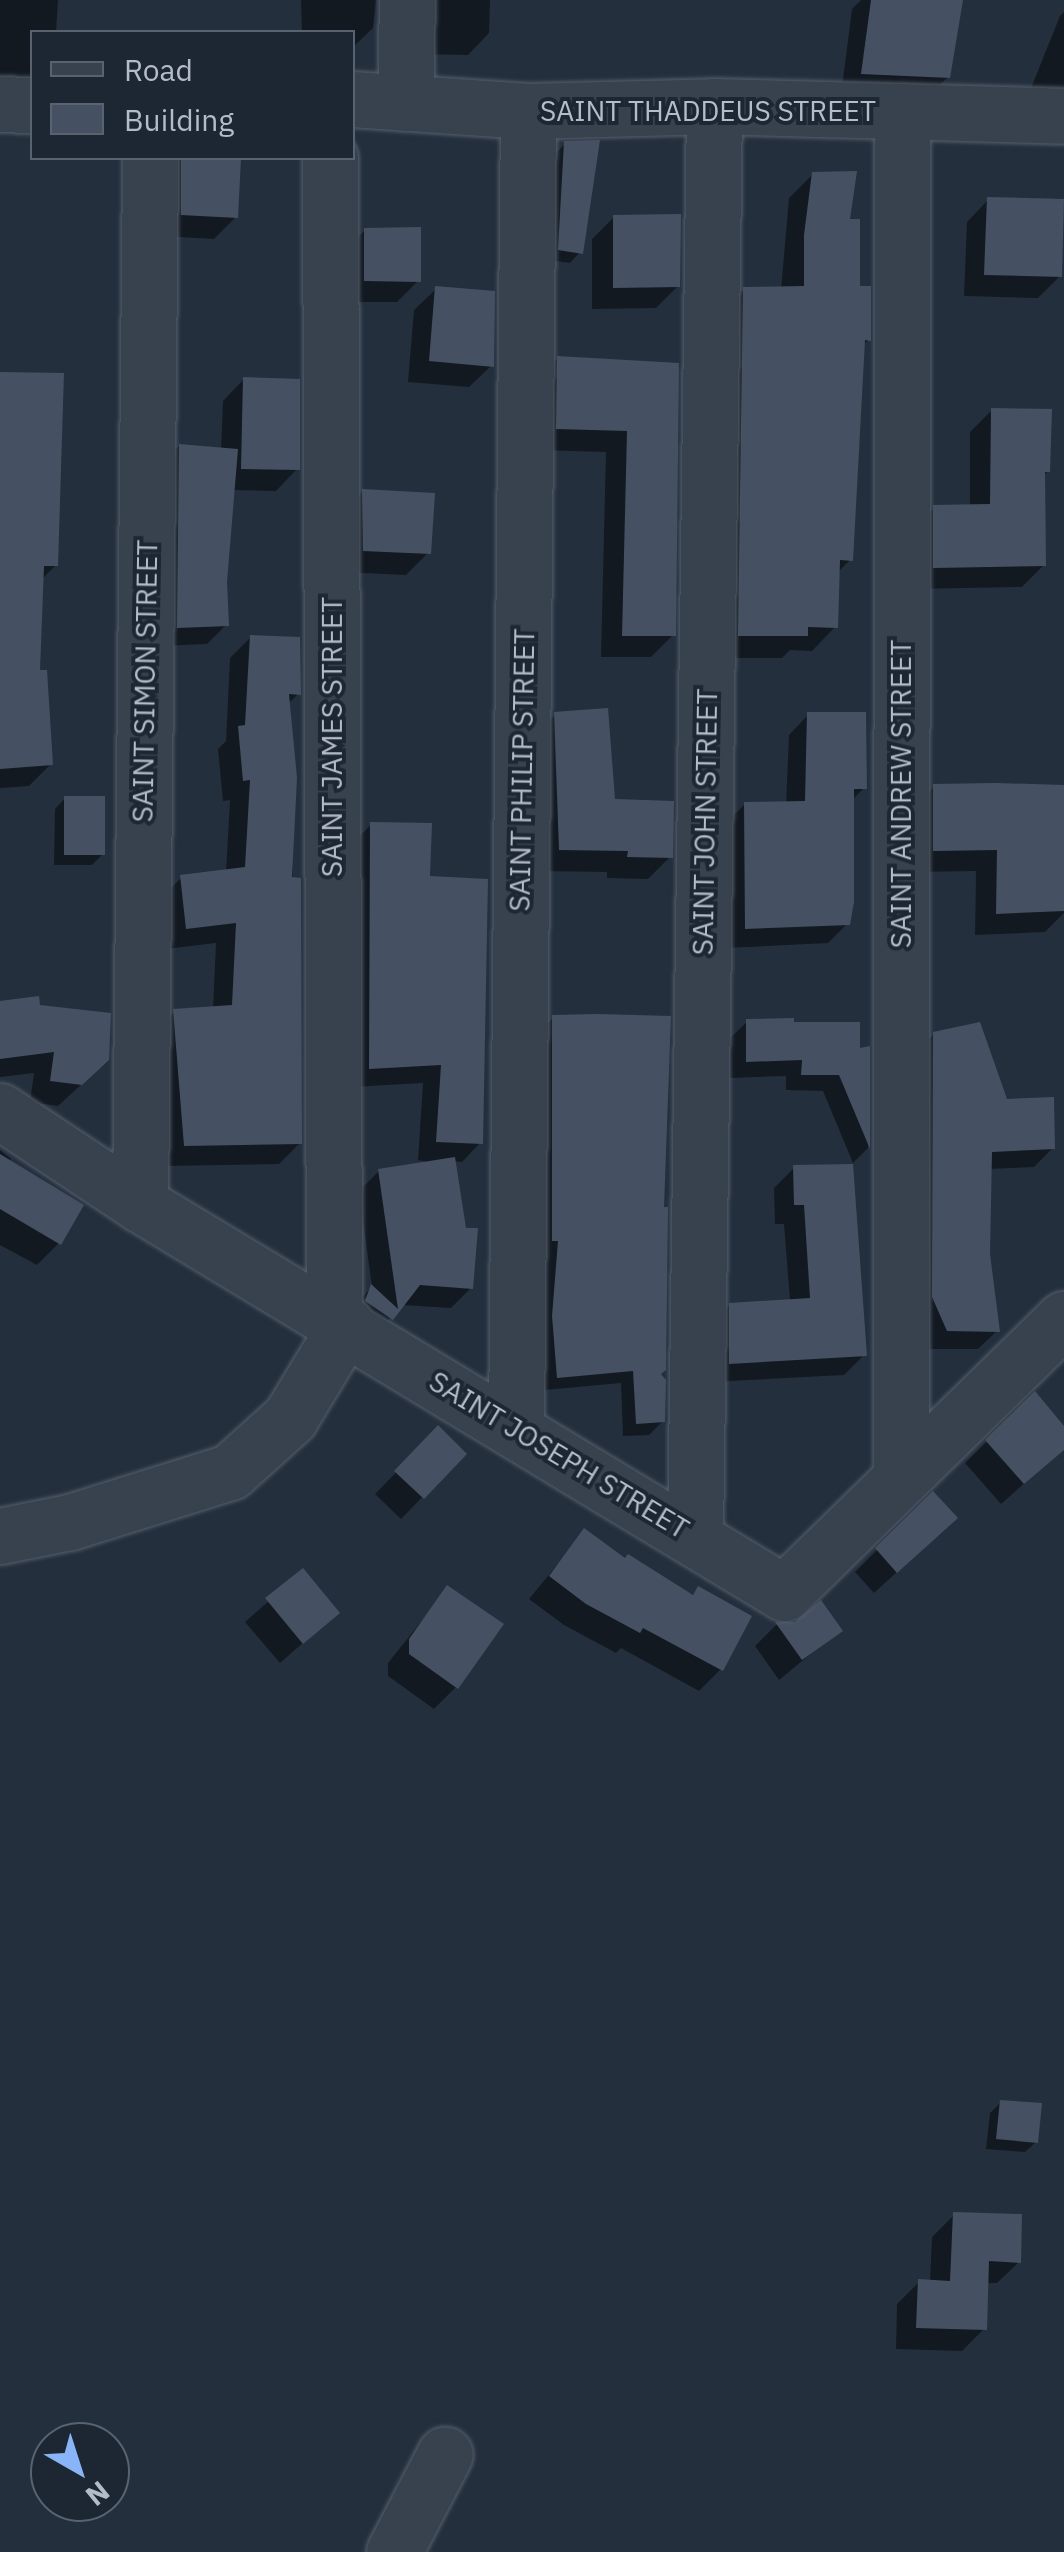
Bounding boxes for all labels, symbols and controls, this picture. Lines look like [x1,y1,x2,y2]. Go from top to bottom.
legend [30,30,355,160]
text: Road [124,50,193,89]
street label: SAINT THADDEUS STREET [540,94,876,128]
text: Building [124,100,234,139]
street label: SAINT SIMON STREET [126,539,164,823]
street label: SAINT JAMES STREET [315,597,349,877]
street label: SAINT PHILIP STREET [503,628,541,912]
street label: SAINT ANDREW STREET [884,640,918,948]
street label: SAINT JOHN STREET [686,688,724,956]
street label: SAINT JOSEPH STREET [423,1364,695,1546]
north arrow [30,2422,130,2522]
text: N [78,2473,117,2515]

